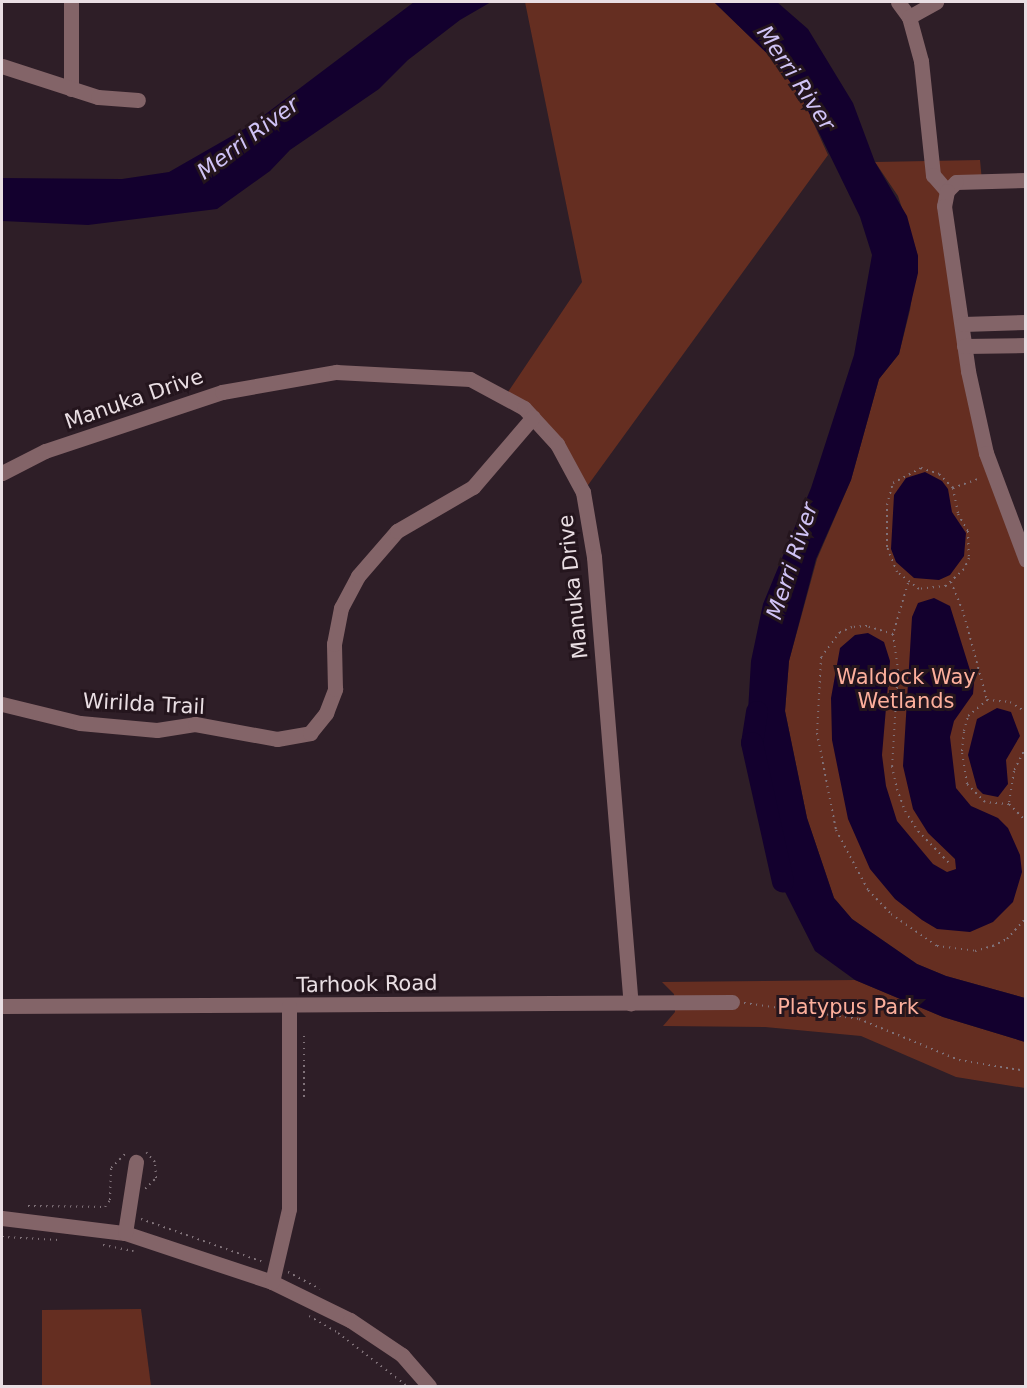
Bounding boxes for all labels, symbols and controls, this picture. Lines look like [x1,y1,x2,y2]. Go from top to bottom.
water label: Merri River [751,21,841,135]
water label: Merri River [192,91,304,185]
street label: Manuka Drive [61,363,207,435]
water label: Merri River [761,500,823,622]
street label: Manuka Drive [553,514,593,660]
park label: Waldock Way Wetlands [836,664,976,714]
street label: Wirilda Trail [82,688,206,720]
street label: Tarhook Road [296,970,438,998]
park label: Platypus Park [777,994,919,1020]

